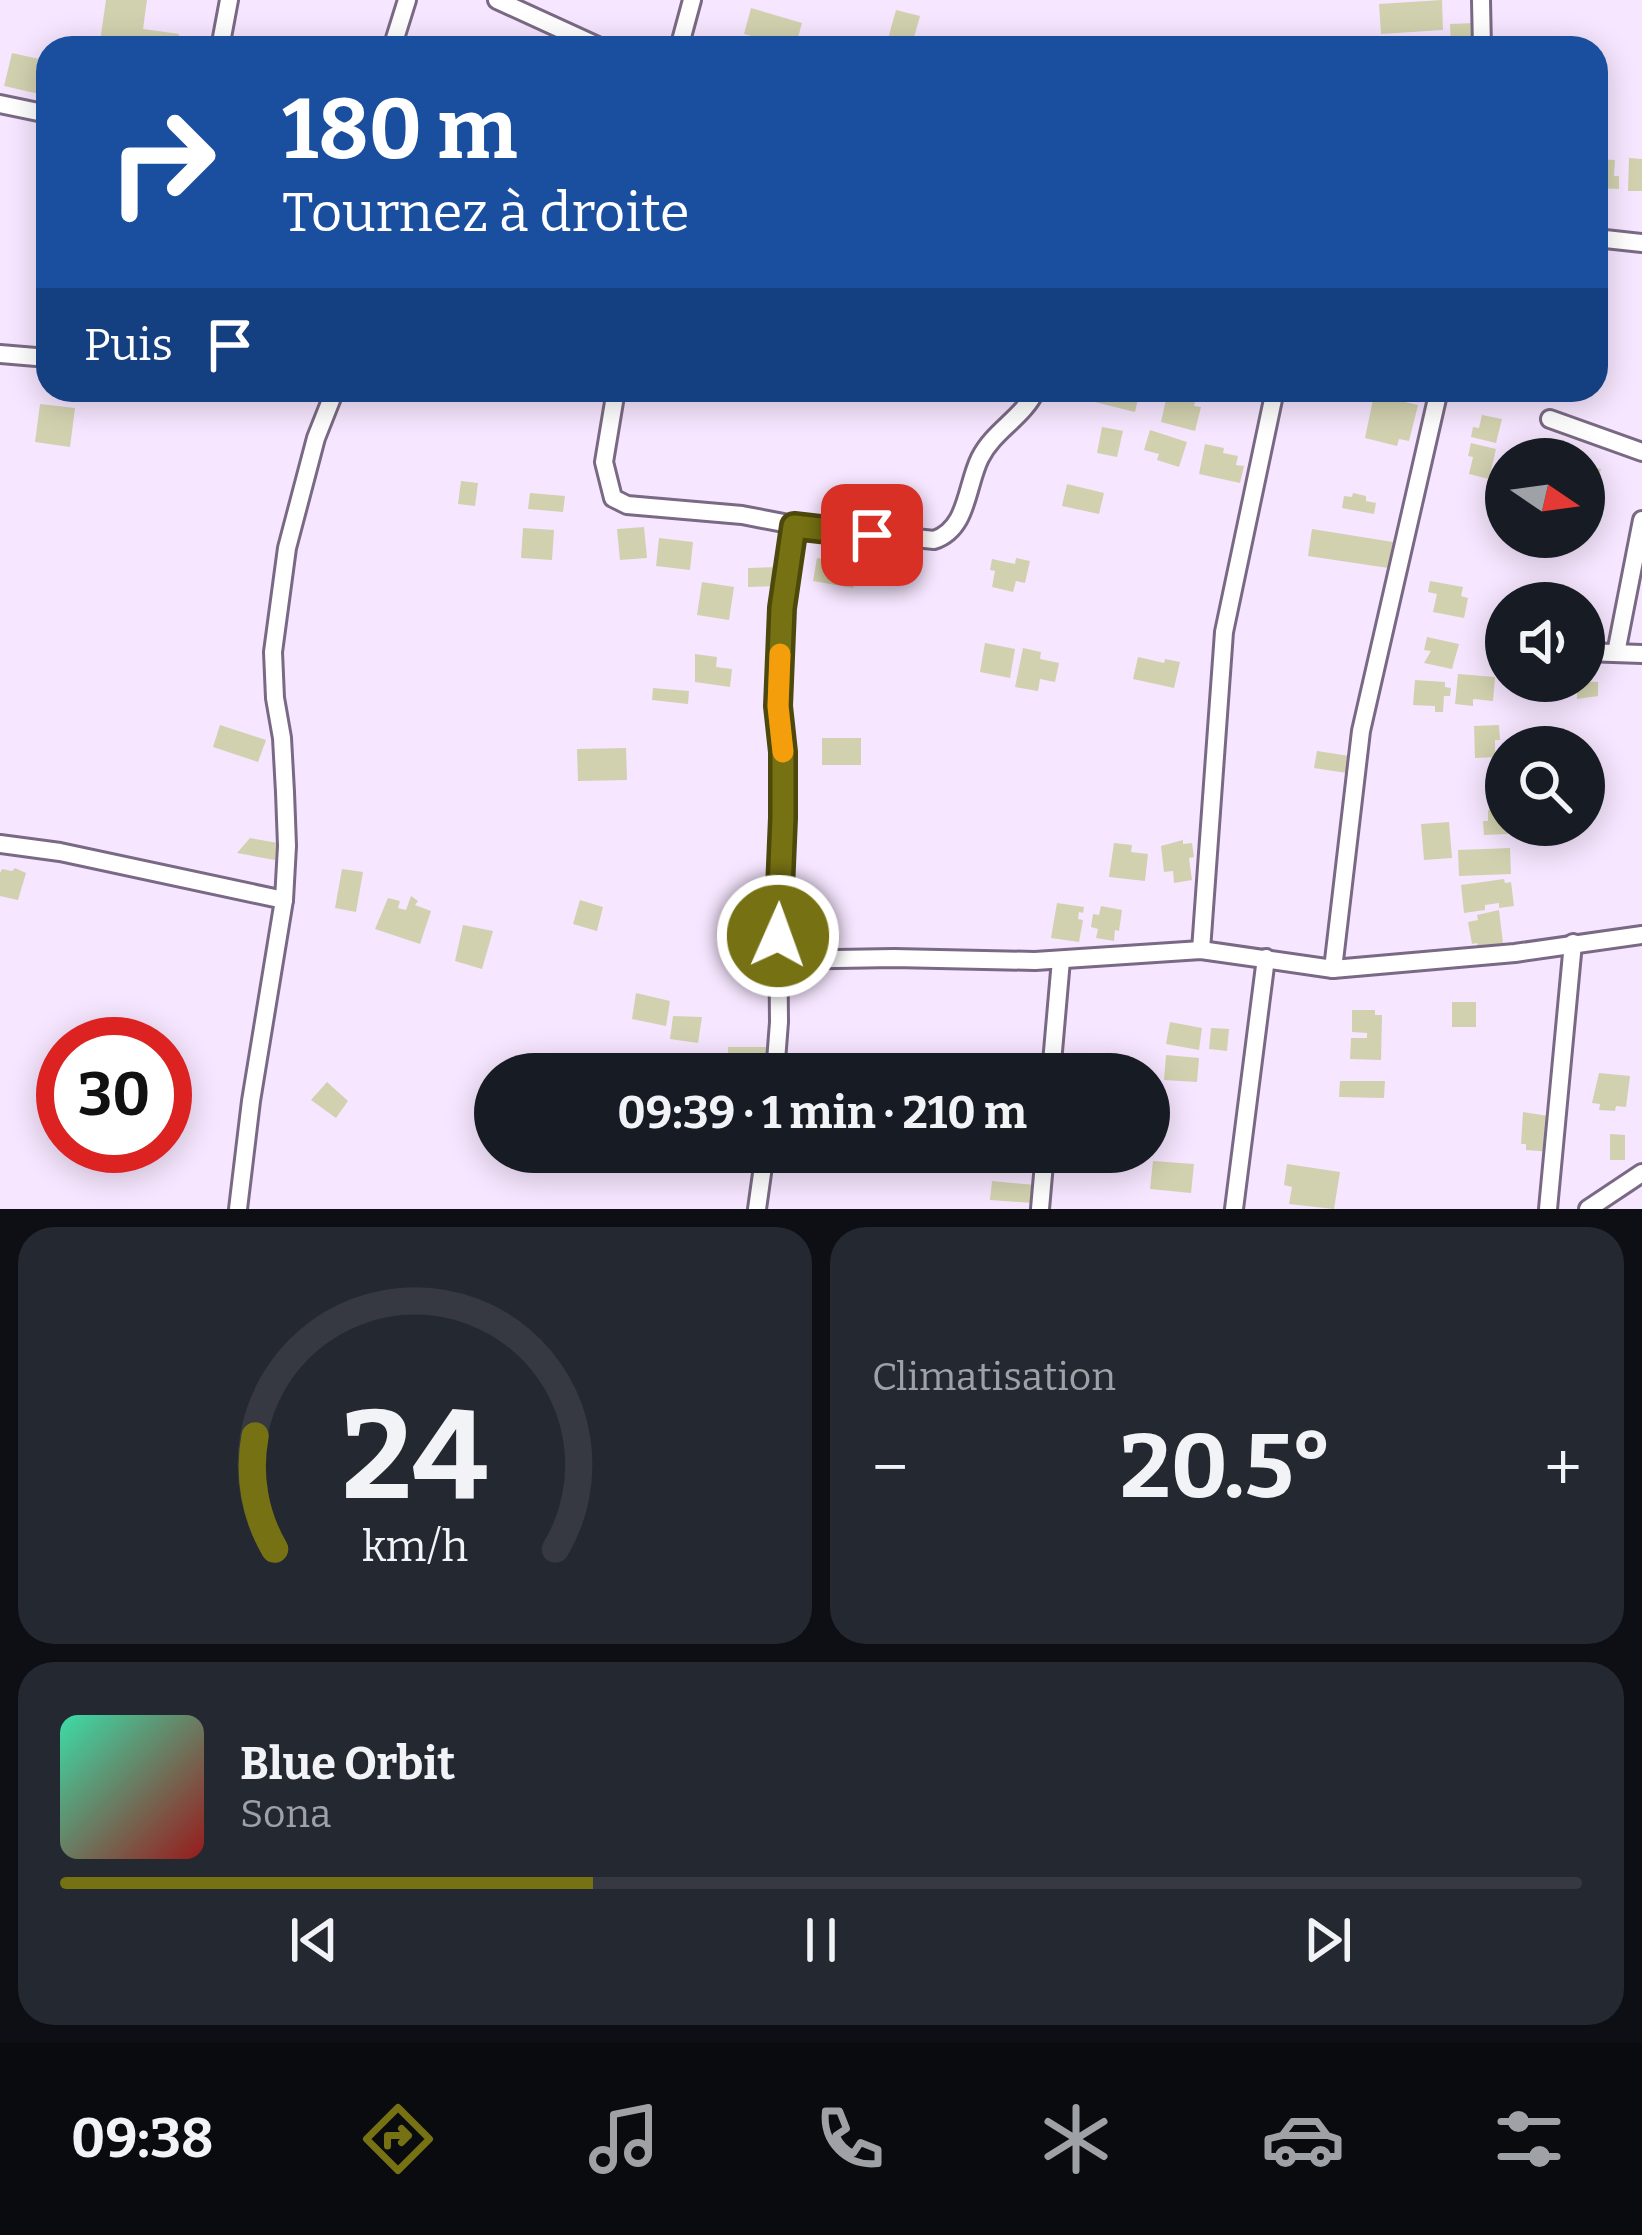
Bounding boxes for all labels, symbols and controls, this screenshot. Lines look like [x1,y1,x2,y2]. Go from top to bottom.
text: 180 m [282,79,517,180]
icon: right [84,84,240,240]
text: Tournez à droite [282,181,690,245]
icon: arrive [197,312,263,378]
text: Puis [84,318,173,372]
north arrow [1485,438,1605,558]
map controls [1485,438,1605,846]
pin [821,484,923,586]
icon: arrive [839,502,905,568]
button: sound [1485,582,1605,702]
button: search [1485,726,1605,846]
position arrow [715,873,841,999]
speed limit sign: 30 [36,1017,192,1173]
text: 09:39 · 1 min · 210 m [617,1086,1027,1140]
text: Climatisation [872,1354,1116,1400]
text: 24 [342,1381,488,1531]
text: 20.5° [1120,1413,1333,1521]
text: − [872,1428,908,1507]
text: + [1544,1428,1582,1507]
text: km/h [362,1520,468,1571]
text: Blue Orbit [240,1737,455,1791]
text: Sona [240,1791,331,1837]
icon: previous [281,1907,347,1973]
icon: pause [788,1907,854,1973]
icon: next [1295,1907,1361,1973]
icon: directions [356,2097,440,2181]
icon: music [582,2097,666,2181]
icon: phone [808,2097,892,2181]
icon: climate [1034,2097,1118,2181]
icon: car [1261,2097,1345,2181]
icon: filters [1487,2097,1571,2181]
text: 09:38 [71,2107,214,2171]

